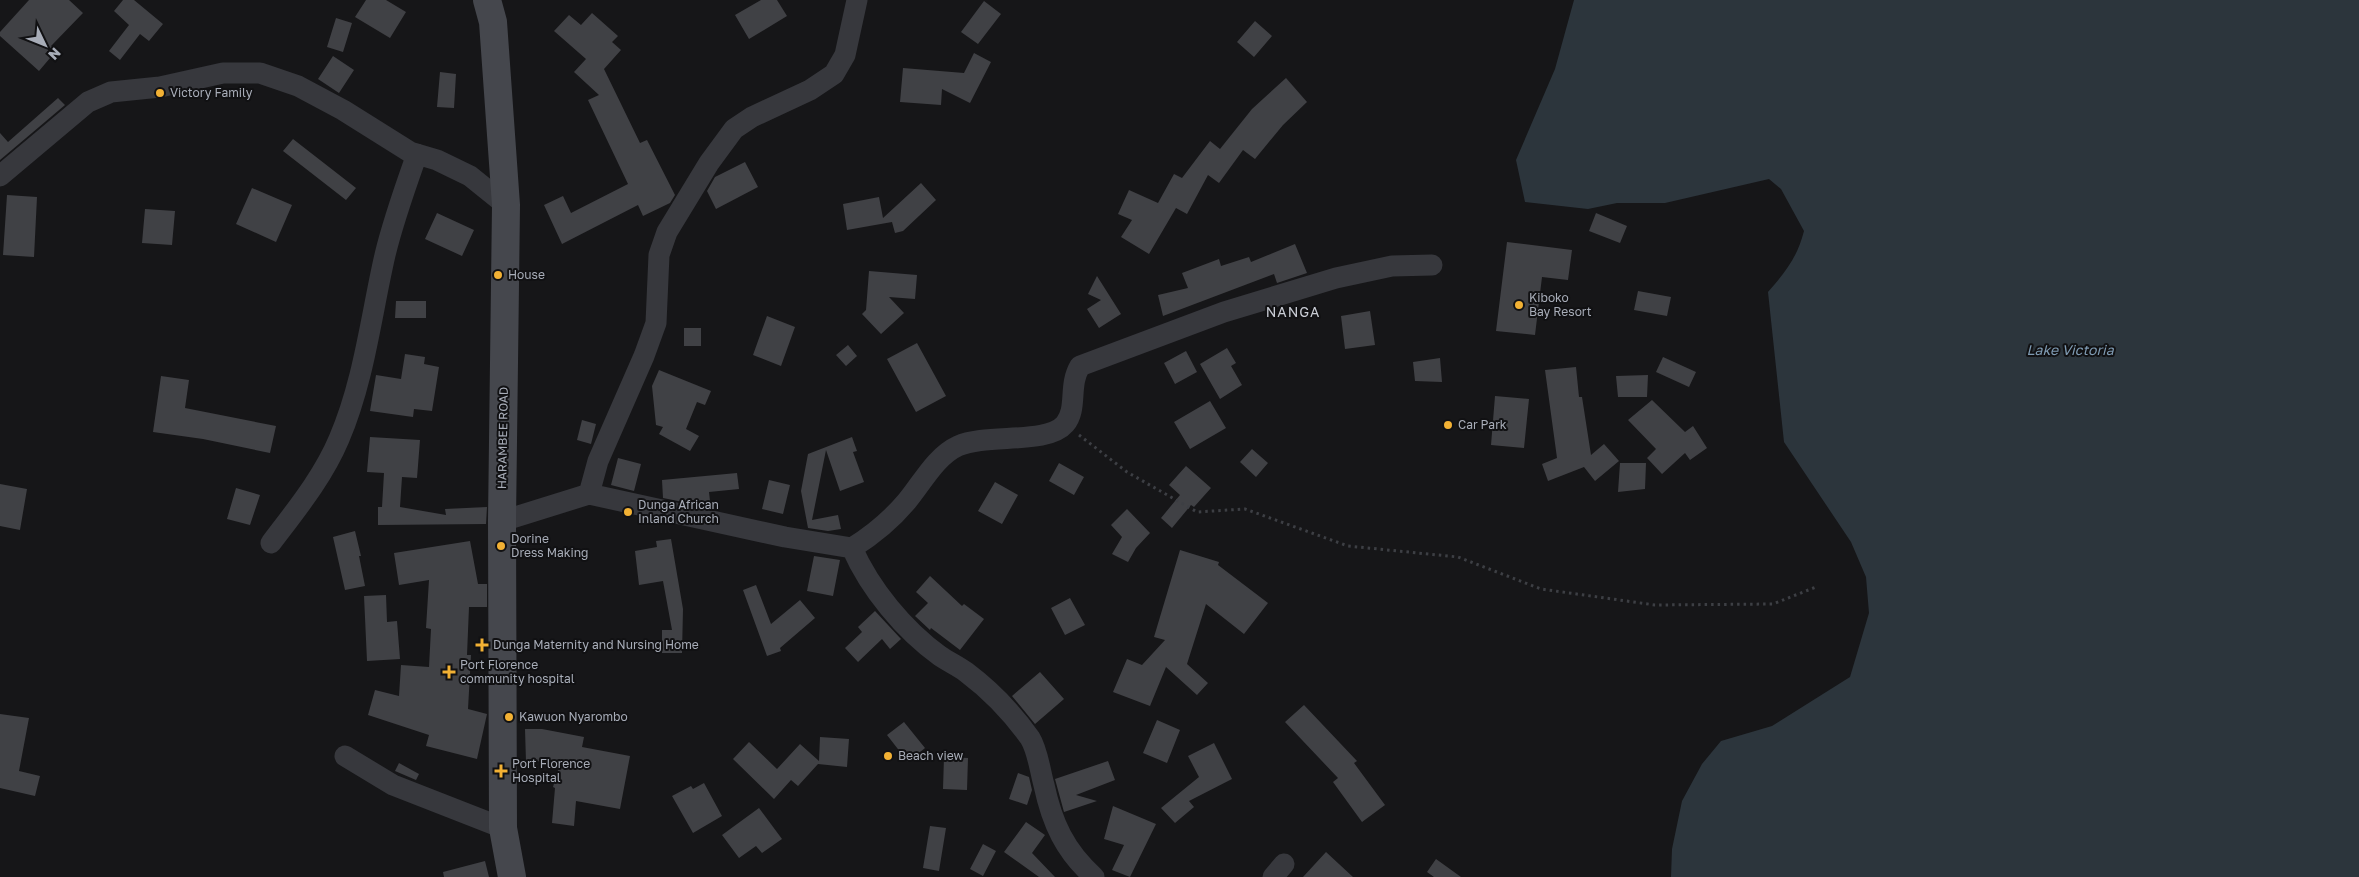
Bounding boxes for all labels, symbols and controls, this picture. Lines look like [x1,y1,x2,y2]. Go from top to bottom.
north arrow [20,20,70,70]
text: N [45,45,65,64]
place label: Victory Family [170,85,253,100]
marker: Victory Family [154,87,166,99]
place label: House [508,267,545,282]
marker: House [492,269,504,281]
place label: Kiboko Bay Resort [1529,290,1592,319]
marker: Kiboko Bay Resort [1513,299,1525,311]
district label: NANGA [1266,303,1320,320]
water label: Lake Victoria [2026,341,2115,358]
street label: HARAMBEE ROAD [494,387,511,489]
place label: Car Park [1458,417,1507,432]
marker: Car Park [1442,419,1454,431]
place label: Dunga African Inland Church [638,497,719,526]
marker: Dunga African Inland Church [622,506,634,518]
place label: Dorine Dress Making [511,531,589,560]
marker: Dorine Dress Making [495,540,507,552]
place label: Dunga Maternity and Nursing Home [493,637,699,652]
marker: Dunga Maternity and Nursing Home [475,638,489,652]
place label: Port Florence community hospital [460,657,575,686]
marker: Port Florence community hospital [442,665,456,679]
place label: Kawuon Nyarombo [519,709,628,724]
marker: Kawuon Nyarombo [503,711,515,723]
place label: Beach view [898,748,963,763]
marker: Beach view [882,750,894,762]
place label: Port Florence Hospital [512,756,590,785]
marker: Port Florence Hospital [494,764,508,778]

